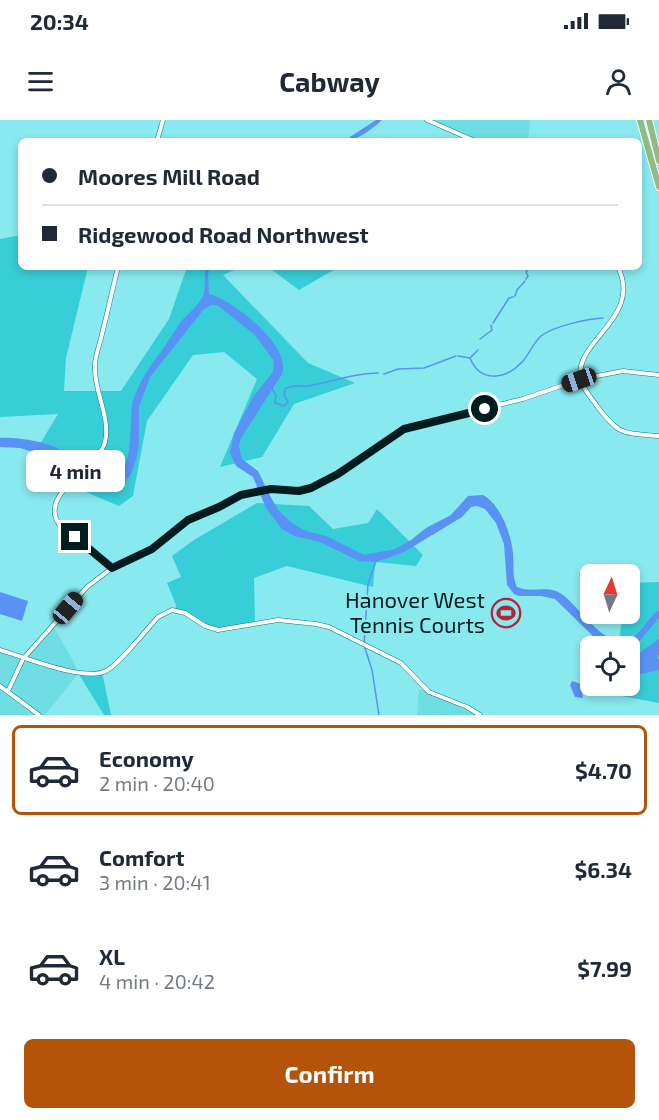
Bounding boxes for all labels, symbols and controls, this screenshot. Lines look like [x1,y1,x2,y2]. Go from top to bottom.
text: 20:34 [30,8,89,34]
icon: menu [24,65,57,98]
text: Cabway [279,65,380,97]
icon: person [602,65,635,98]
text: Moores Mill Road [78,163,260,189]
text: Ridgewood Road Northwest [78,221,369,247]
car [559,366,599,394]
route start [471,395,498,422]
callout: 4 min [26,450,124,492]
text: 4 min [49,459,102,483]
route end [61,523,88,550]
north arrow [580,564,640,624]
map controls [580,564,640,696]
place label: Hanover West Tennis Courts [345,586,485,637]
car [50,588,86,628]
sports icon: Hanover West Tennis Courts [490,597,522,629]
button: locate [580,636,640,696]
icon: car [27,743,81,797]
text: Economy [99,745,194,771]
text: $4.70 [575,757,632,783]
text: 2 min · 20:40 [99,771,215,795]
icon: car [27,842,81,896]
text: Comfort [99,844,184,870]
text: $6.34 [574,856,632,882]
text: 3 min · 20:41 [99,870,211,894]
icon: car [27,941,81,995]
text: XL [99,943,125,969]
text: $7.99 [577,955,632,981]
text: 4 min · 20:42 [99,969,215,993]
button: Confirm [24,1039,635,1108]

